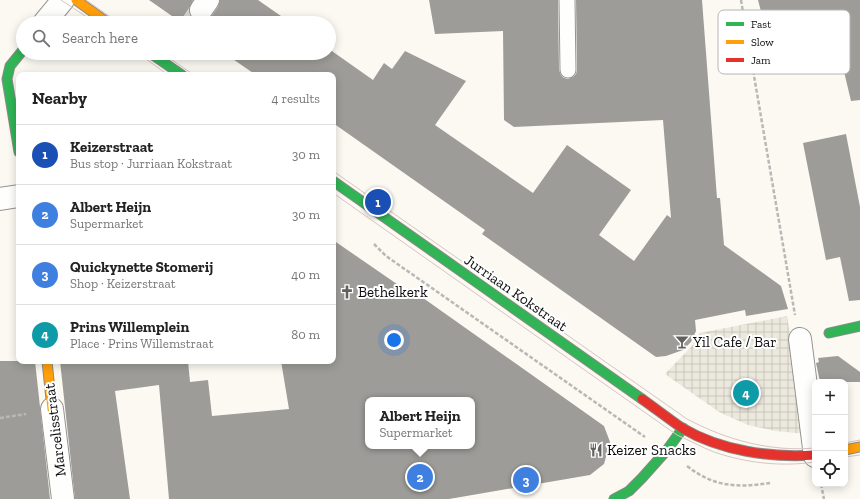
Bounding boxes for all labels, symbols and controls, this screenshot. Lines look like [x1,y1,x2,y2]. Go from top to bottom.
legend [718,10,850,74]
search box [16,16,336,60]
text: Fast [751,18,772,31]
icon: search [30,27,52,49]
text: Search here [62,29,138,47]
text: Slow [751,36,774,49]
text: Jam [751,54,771,67]
text: Nearby [32,88,87,108]
text: 4 results [272,91,320,106]
text: Keizerstraat [70,138,153,156]
text: 1 [42,147,48,162]
text: 30 m [292,147,320,162]
text: Bus stop · Jurriaan Kokstraat [70,156,232,171]
pin: 1 [365,187,391,217]
text: Albert Heijn [70,198,151,216]
text: 2 [42,207,48,222]
text: 30 m [292,207,320,222]
text: Supermarket [70,216,143,231]
street label: Jurriaan Kokstraat [461,251,571,335]
text: Quickynette Stomerij [70,258,213,276]
text: 3 [42,267,48,282]
text: 40 m [291,267,320,282]
text: Shop · Keizerstraat [70,276,176,291]
place label: Bethelkerk [358,283,428,301]
church icon: Bethelkerk [339,284,355,300]
text: Prins Willemplein [70,318,189,336]
text: 4 [41,327,49,342]
text: 80 m [291,327,320,342]
your location [384,330,404,350]
place label: Yil Cafe / Bar [692,333,777,351]
bar icon: Yil Cafe / Bar [674,334,690,350]
text: Place · Prins Willemstraat [70,336,213,351]
pin: 4 [733,378,759,408]
map controls [812,379,848,487]
button: + [812,379,848,415]
street label: Marcelisstraat [40,382,70,478]
popup [365,397,475,449]
text: Albert Heijn [379,407,461,425]
button: − [812,415,848,451]
text: Supermarket [379,425,453,440]
place label: Keizer Snacks [607,441,696,459]
restaurant icon: Keizer Snacks [588,442,604,458]
button: locate [812,451,848,487]
pin: 2 [407,462,433,492]
pin: 3 [513,465,539,495]

